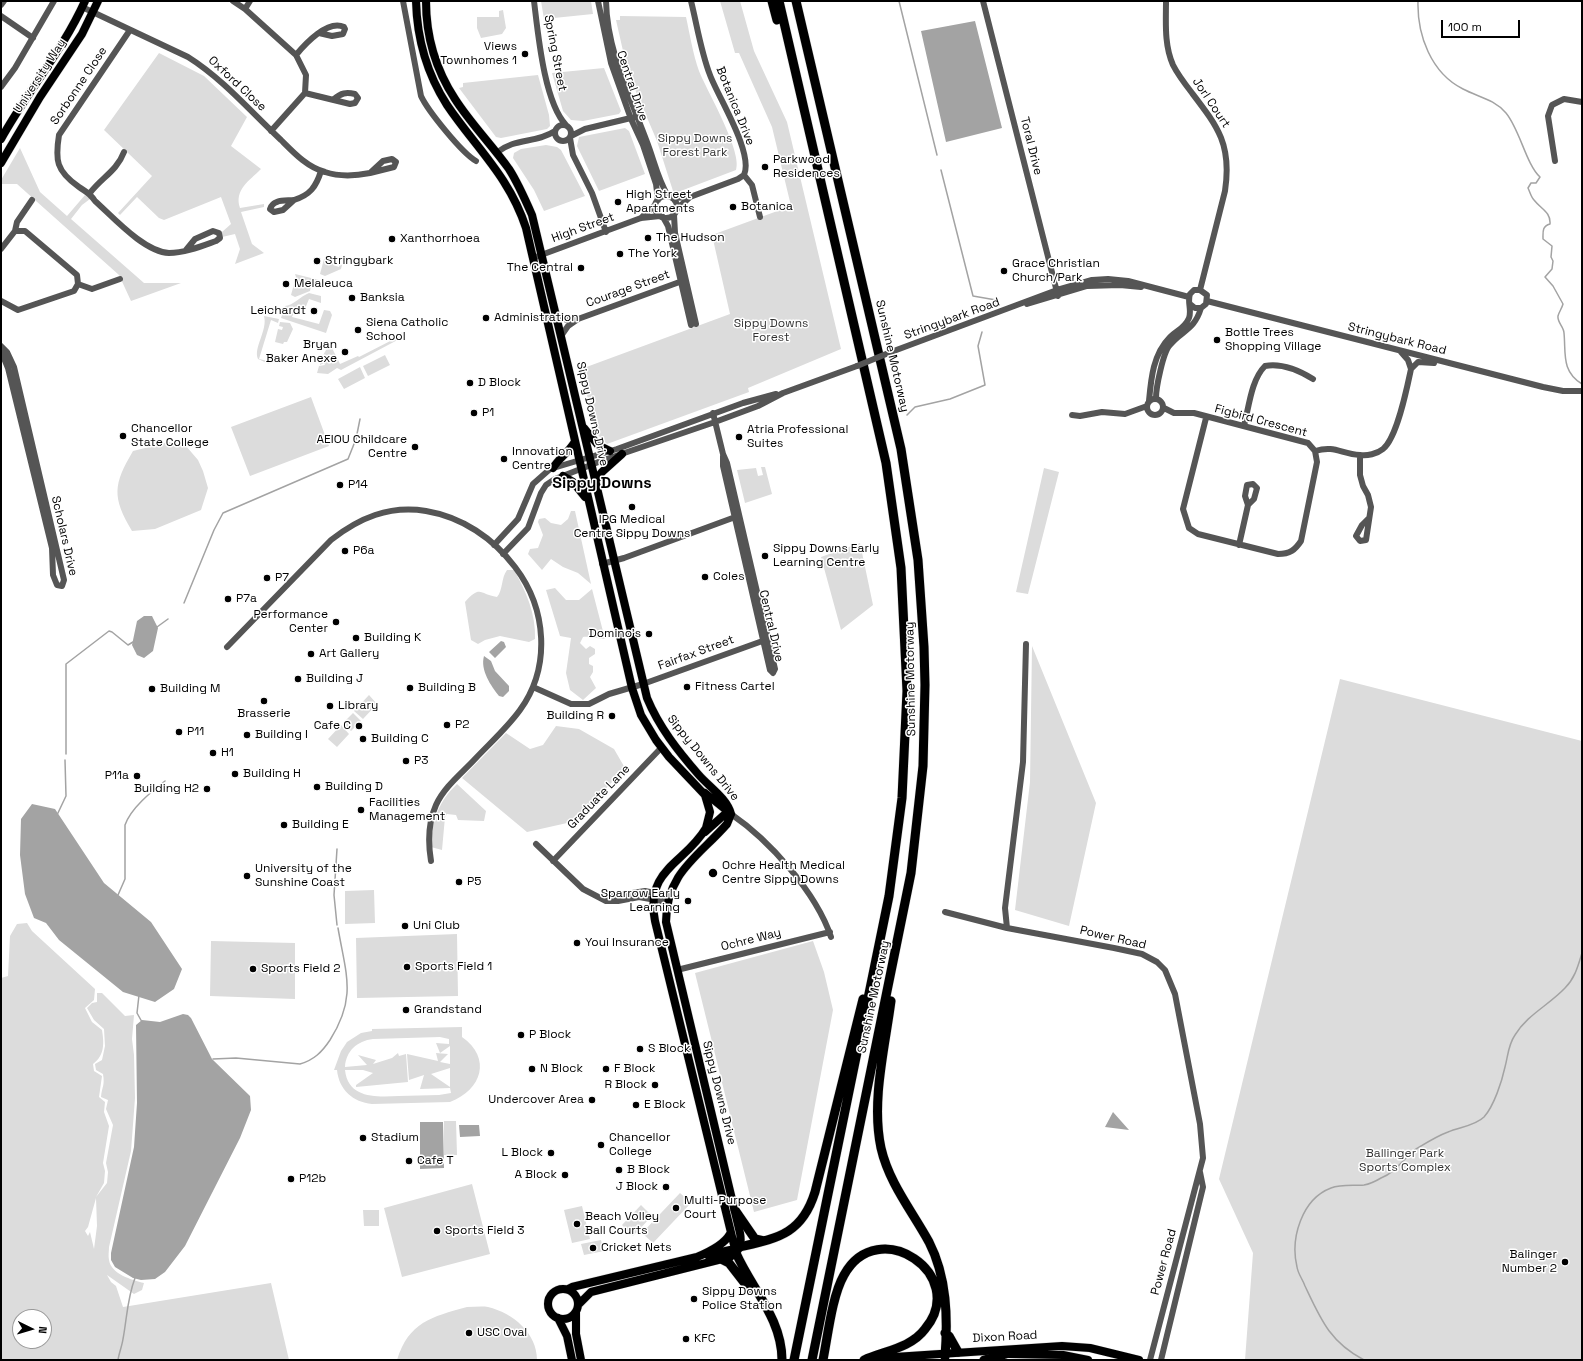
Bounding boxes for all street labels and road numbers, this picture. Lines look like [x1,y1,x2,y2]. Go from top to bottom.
street label: Spring Street [541,14,569,92]
street label: University Way [11,36,69,116]
street label: Sorbonne Close [48,44,110,128]
street label: Central Drive [613,49,651,123]
street label: Oxford Close [205,53,269,115]
street label: Botanica Drive [713,64,757,148]
street label: Jorl Court [1189,75,1233,131]
street label: Toral Drive [1017,116,1045,176]
street label: High Street [550,210,616,246]
street label: Courage Street [584,267,672,311]
street label: Stringybark Road [902,295,1002,343]
street label: Sunshine Motorway [872,299,912,413]
street label: Stringybark Road [1346,320,1448,358]
street label: Sippy Downs Drive [573,360,611,468]
street label: Figbird Crescent [1213,402,1309,440]
street label: Scholars Drive [48,495,80,577]
street label: Central Drive [756,589,786,663]
street label: Sunshine Motorway [903,622,919,736]
street label: Fairfax Street [656,633,736,673]
street label: Sippy Downs Drive [664,712,742,804]
street label: Graduate Lane [565,762,633,832]
street label: Power Road [1078,923,1148,953]
street label: Ochre Way [719,926,783,954]
street label: Sunshine Motorway [855,939,893,1055]
street label: Sippy Downs Drive [699,1040,739,1146]
street label: Power Road [1148,1227,1180,1297]
street label: Dixon Road [972,1328,1038,1346]

